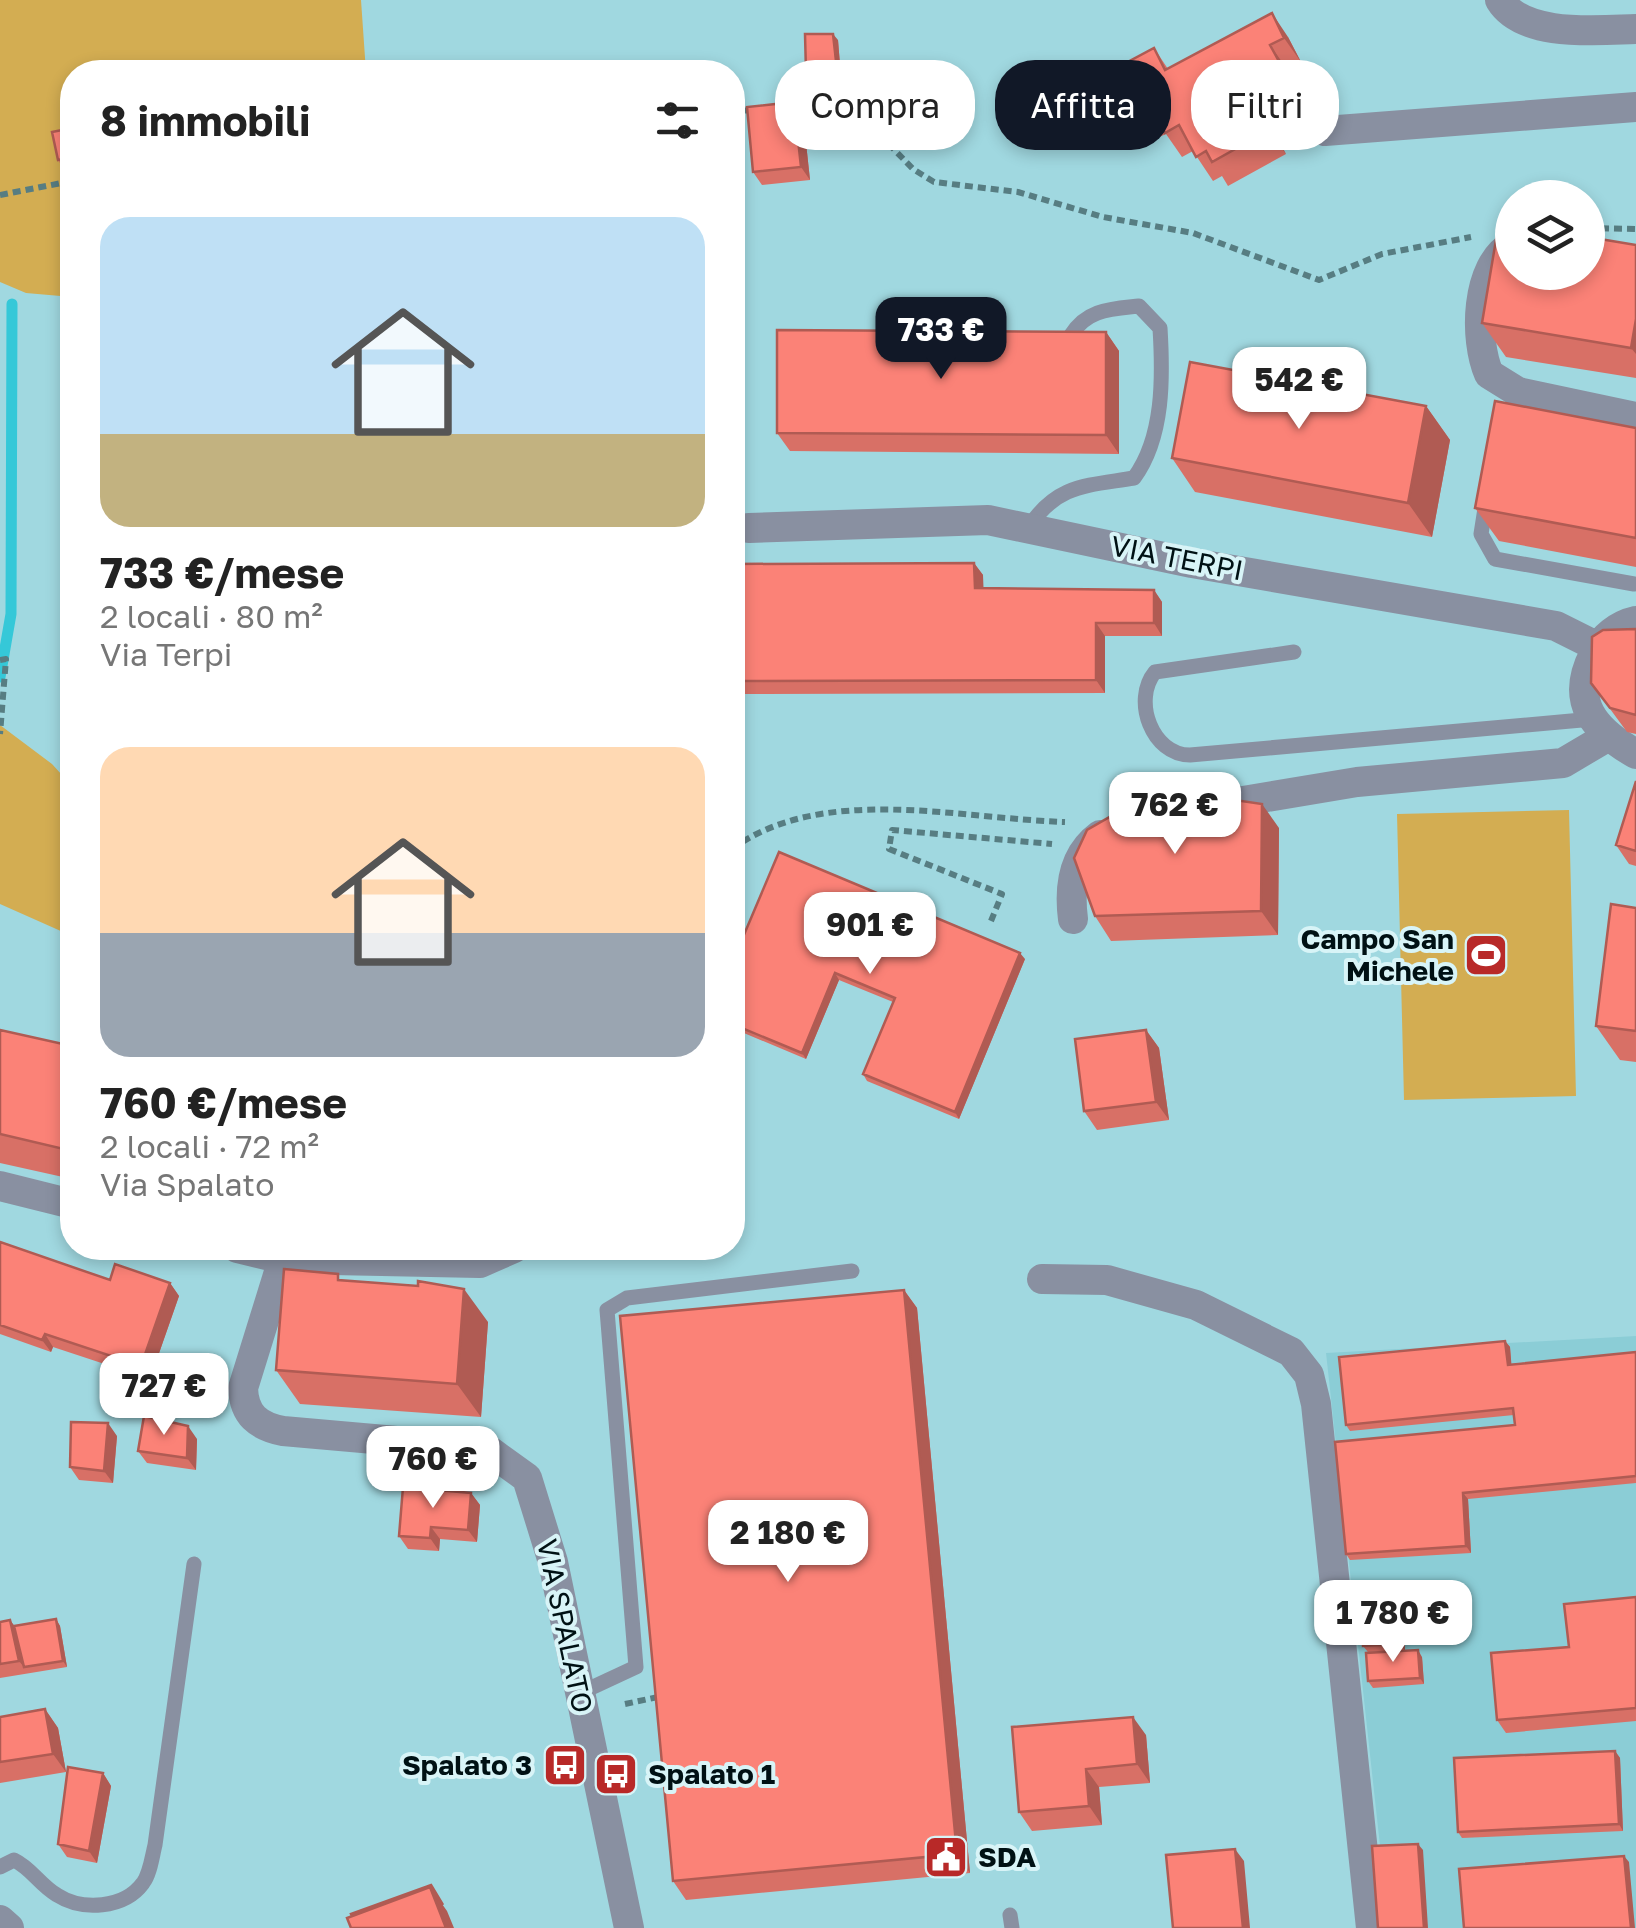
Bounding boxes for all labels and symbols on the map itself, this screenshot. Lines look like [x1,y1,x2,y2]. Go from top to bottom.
pin: 733 € [871,297,1011,382]
pin: 542 € [1229,347,1369,432]
street label: VIA TERPI [1108,529,1246,586]
pin: 762 € [1105,772,1245,857]
pin: 901 € [800,892,940,977]
place label: Campo San Michele [1300,922,1454,987]
sports icon: Campo San Michele [1463,932,1509,978]
pin: 727 € [94,1353,234,1438]
pin: 760 € [363,1426,503,1511]
pin: 2 180 € [696,1500,880,1585]
street label: VIA SPALATO [531,1536,600,1716]
pin: 1 780 € [1301,1580,1485,1665]
bus stop icon: Spalato 3 [542,1742,588,1788]
place label: Spalato 3 [402,1748,532,1781]
bus stop icon: Spalato 1 [593,1751,639,1797]
place label: Spalato 1 [648,1757,775,1790]
public building icon: SDA [923,1834,969,1880]
place label: SDA [978,1840,1036,1873]

